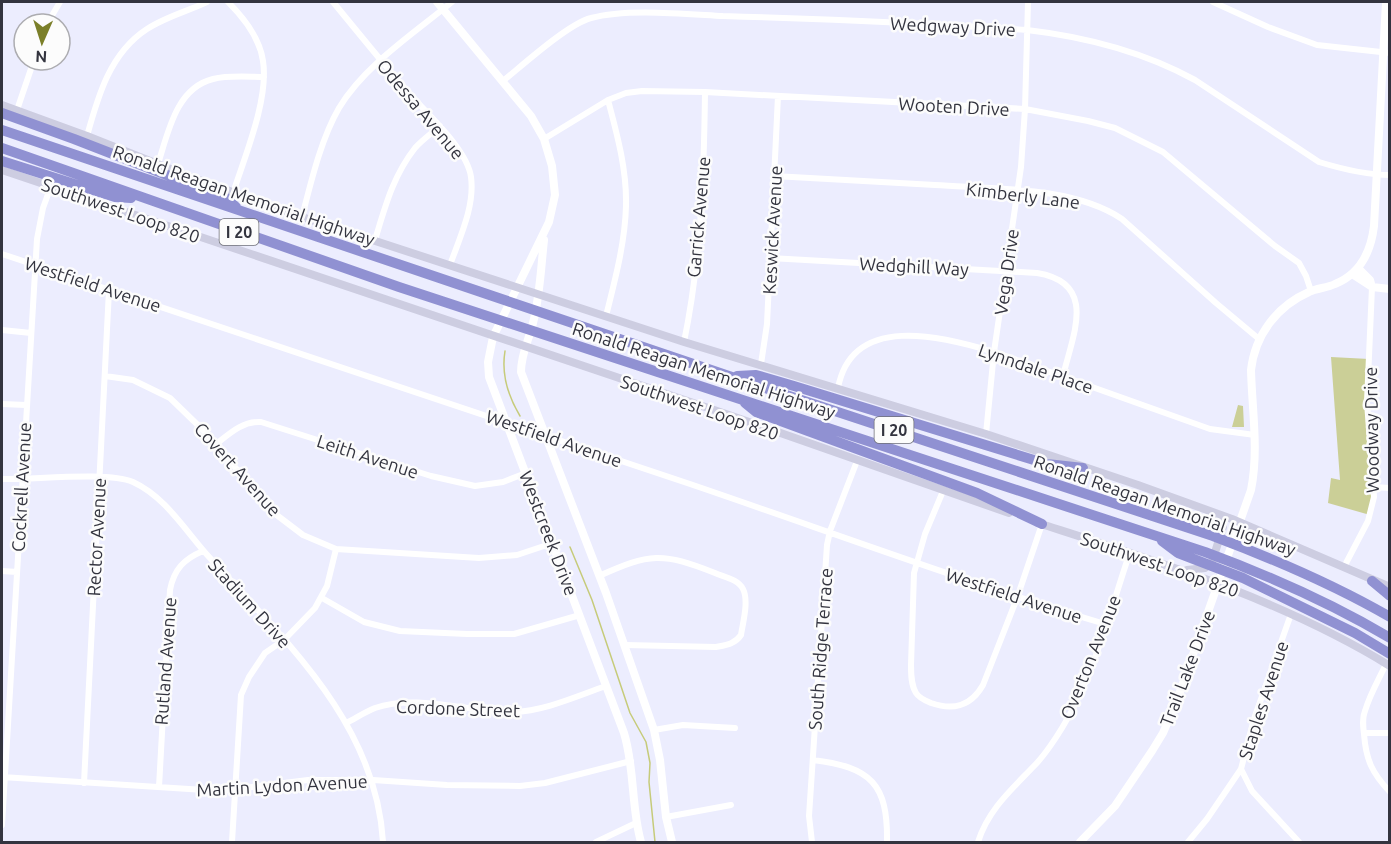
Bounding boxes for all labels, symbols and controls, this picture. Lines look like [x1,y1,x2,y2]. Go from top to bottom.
north arrow [12,12,72,72]
street label: Wedgway Drive [890,13,1016,39]
text: N [35,48,48,66]
street label: Odessa Avenue [373,55,469,163]
street label: Wooten Drive [898,93,1010,119]
street label: Ronald Reagan Memorial Highway [111,141,378,249]
street label: Garrick Avenue [683,156,713,278]
street label: Keswick Avenue [759,165,785,295]
street label: Southwest Loop 820 [39,174,203,246]
street label: Kimberly Lane [965,178,1081,212]
road number: I 20 [220,219,258,245]
street label: Vega Drive [990,228,1022,316]
street label: Westfield Avenue [22,252,164,316]
street label: Wedghill Way [859,253,970,279]
street label: Ronald Reagan Memorial Highway [570,318,838,422]
street label: Lynndale Place [976,339,1096,397]
street label: Woodway Drive [1360,367,1382,493]
street label: Southwest Loop 820 [618,371,782,443]
street label: Westfield Avenue [483,405,625,471]
road number: I 20 [874,417,914,443]
street label: Covert Avenue [191,418,285,520]
street label: Cockrell Avenue [8,422,34,552]
street label: Leith Avenue [315,430,421,482]
street label: Ronald Reagan Memorial Highway [1032,451,1299,559]
street label: Westcreek Drive [516,468,582,598]
street label: Rector Avenue [83,477,109,597]
street label: Southwest Loop 820 [1078,528,1242,600]
street label: Stadium Drive [205,554,295,652]
street label: Westfield Avenue [943,563,1085,627]
street label: South Ridge Terrace [804,567,836,731]
street label: Overton Avenue [1056,592,1124,722]
street label: Rutland Avenue [151,596,179,726]
street label: Trail Lake Drive [1156,607,1218,729]
street label: Staples Avenue [1234,638,1292,762]
street label: Cordone Street [396,696,520,720]
street label: Martin Lydon Avenue [196,771,368,799]

